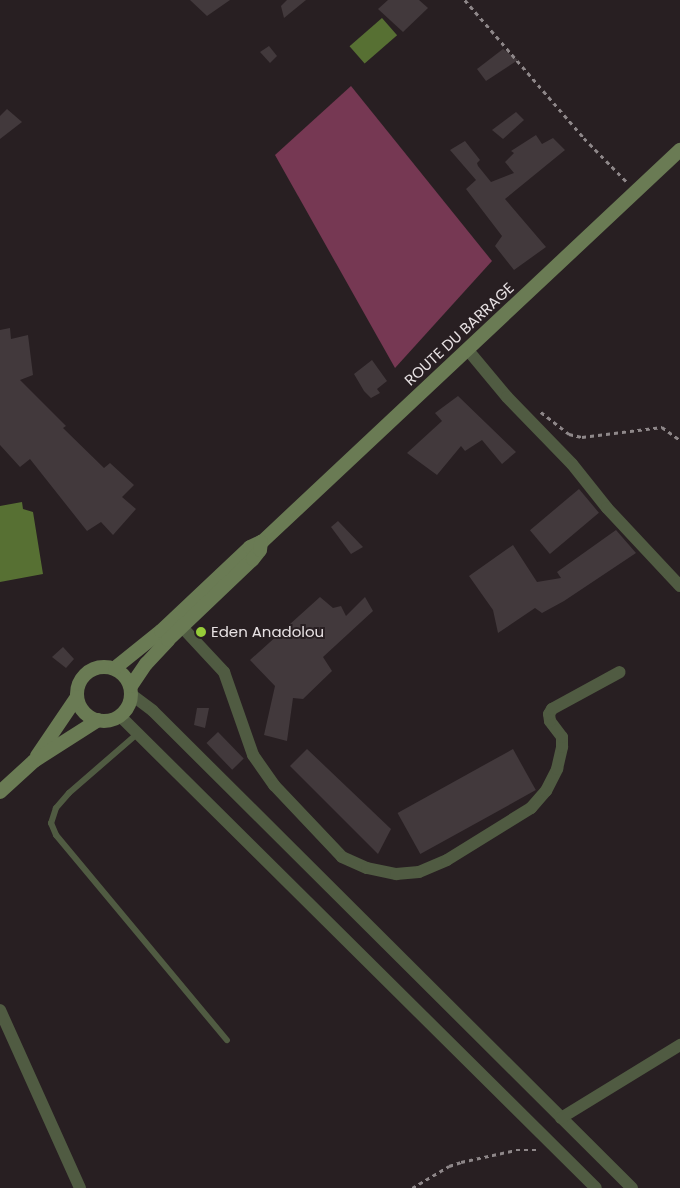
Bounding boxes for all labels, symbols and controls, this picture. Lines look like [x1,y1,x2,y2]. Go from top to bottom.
street label: ROUTE DU BARRAGE [401,279,517,389]
place label: Eden Anadolou [211,623,324,641]
marker: Eden Anadolou [195,626,207,638]

